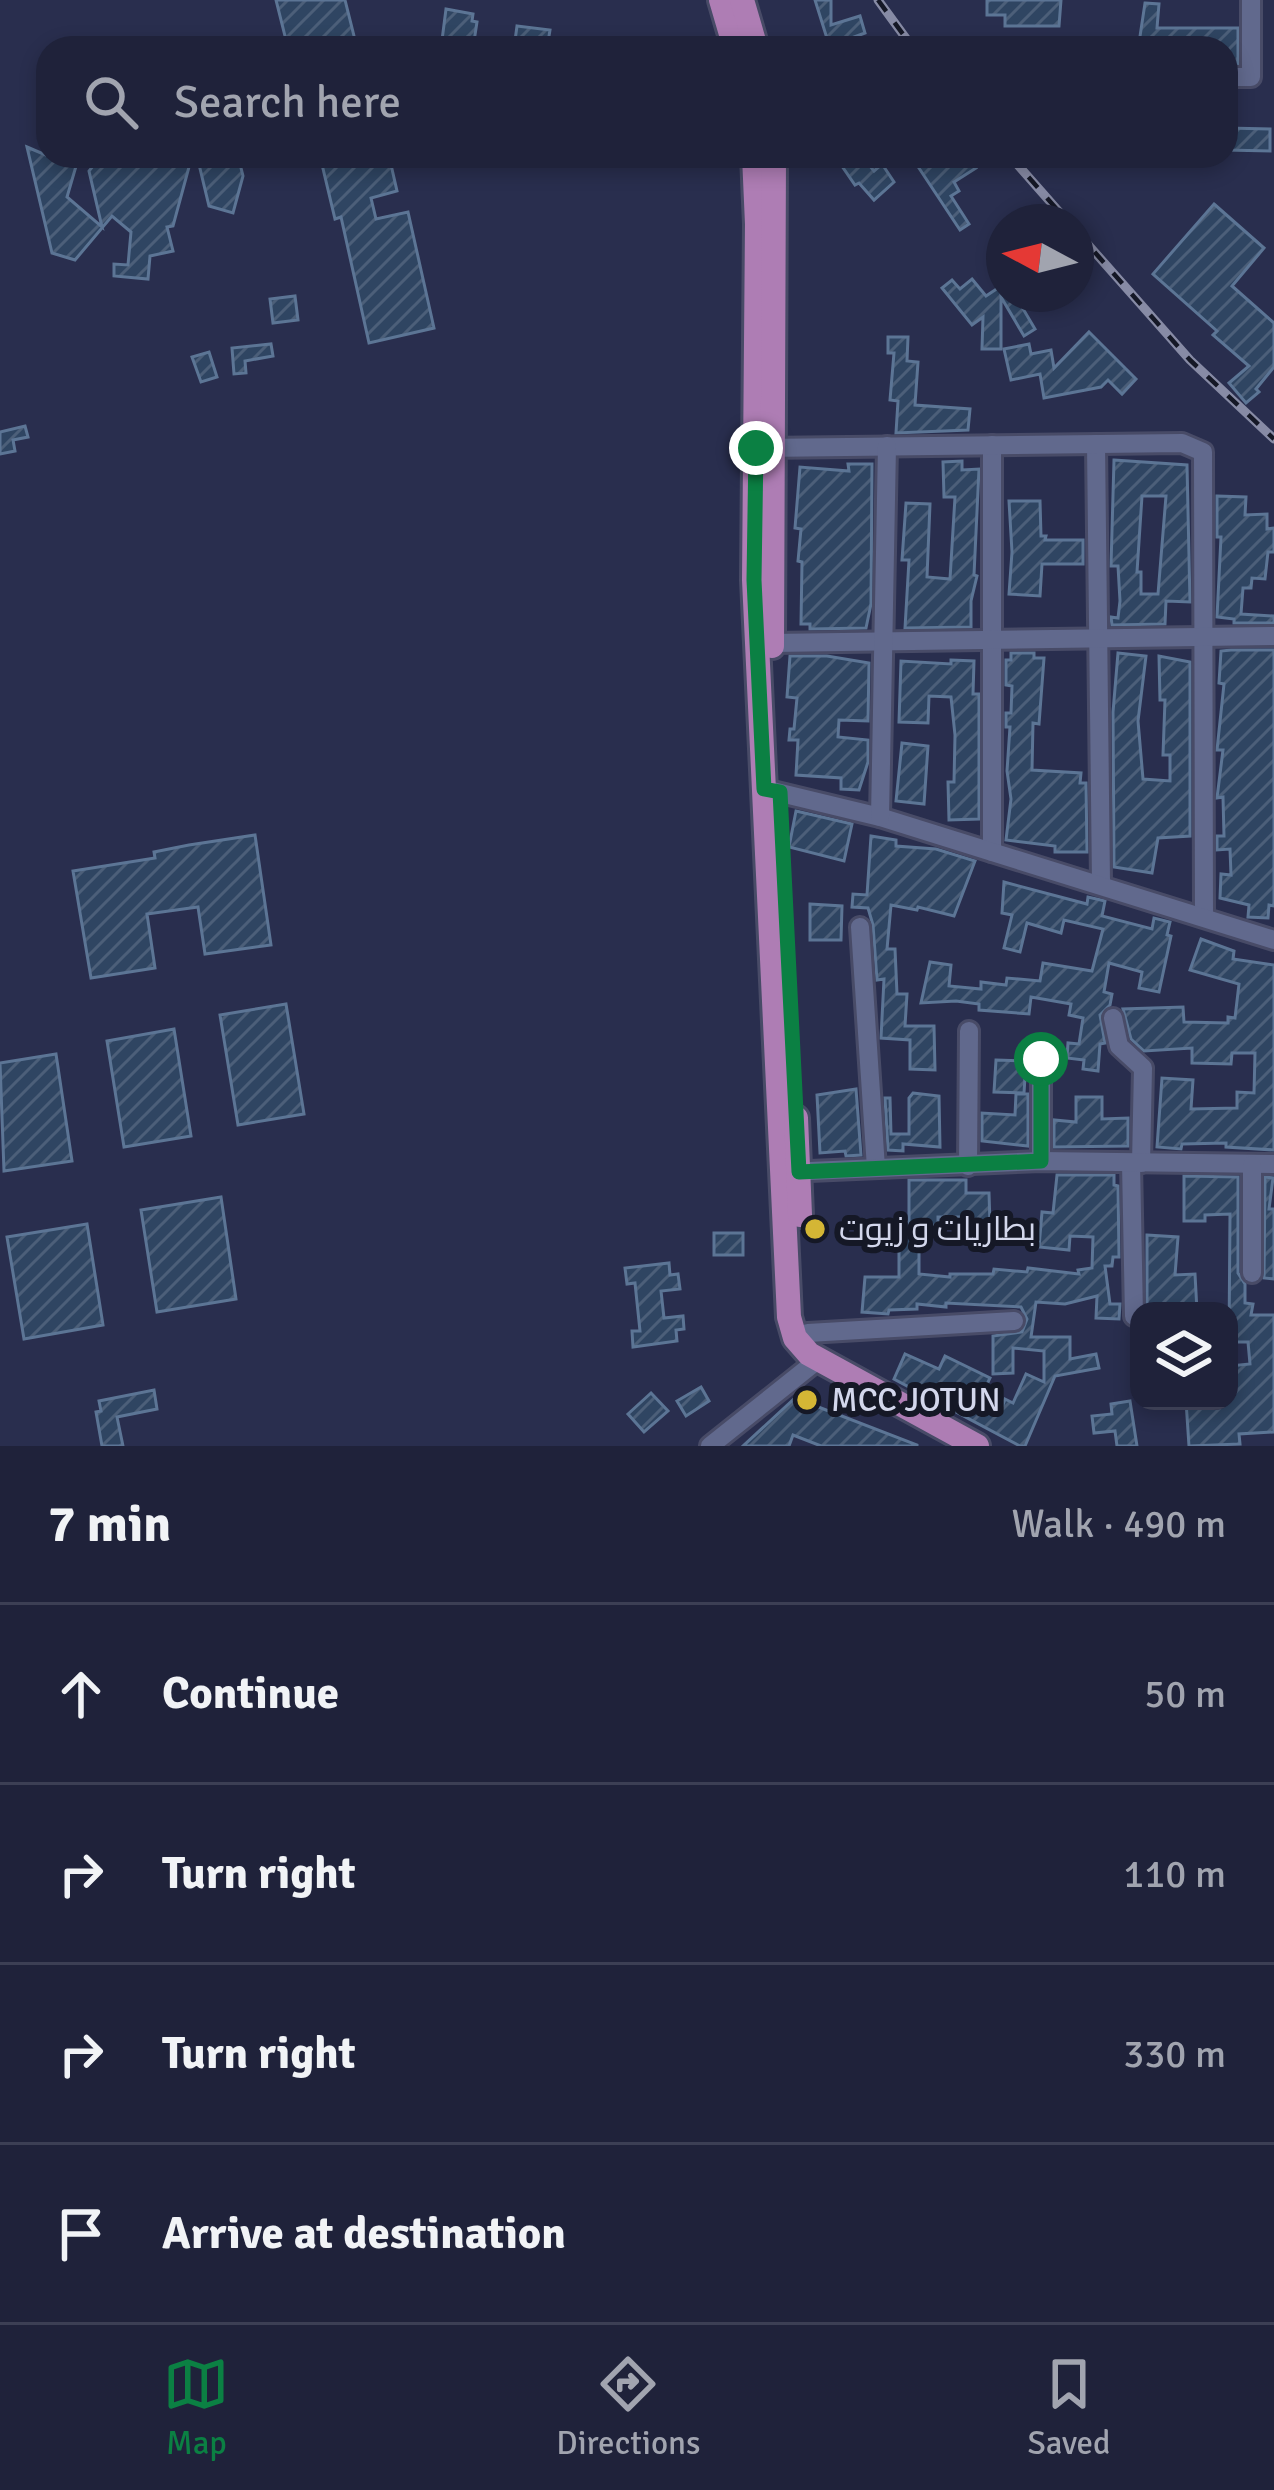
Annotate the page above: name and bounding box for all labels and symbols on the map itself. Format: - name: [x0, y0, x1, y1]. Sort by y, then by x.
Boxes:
- north arrow: [986, 204, 1094, 312]
- route end: [729, 421, 783, 475]
- route start: [1014, 1032, 1068, 1086]
- place label: بطاريات و زيوت: [839, 1209, 1036, 1250]
- marker: بطاريات و زيوت: [802, 1216, 828, 1242]
- place label: MCC JOTUN: [831, 1380, 1001, 1421]
- marker: MCC JOTUN: [794, 1387, 820, 1413]

